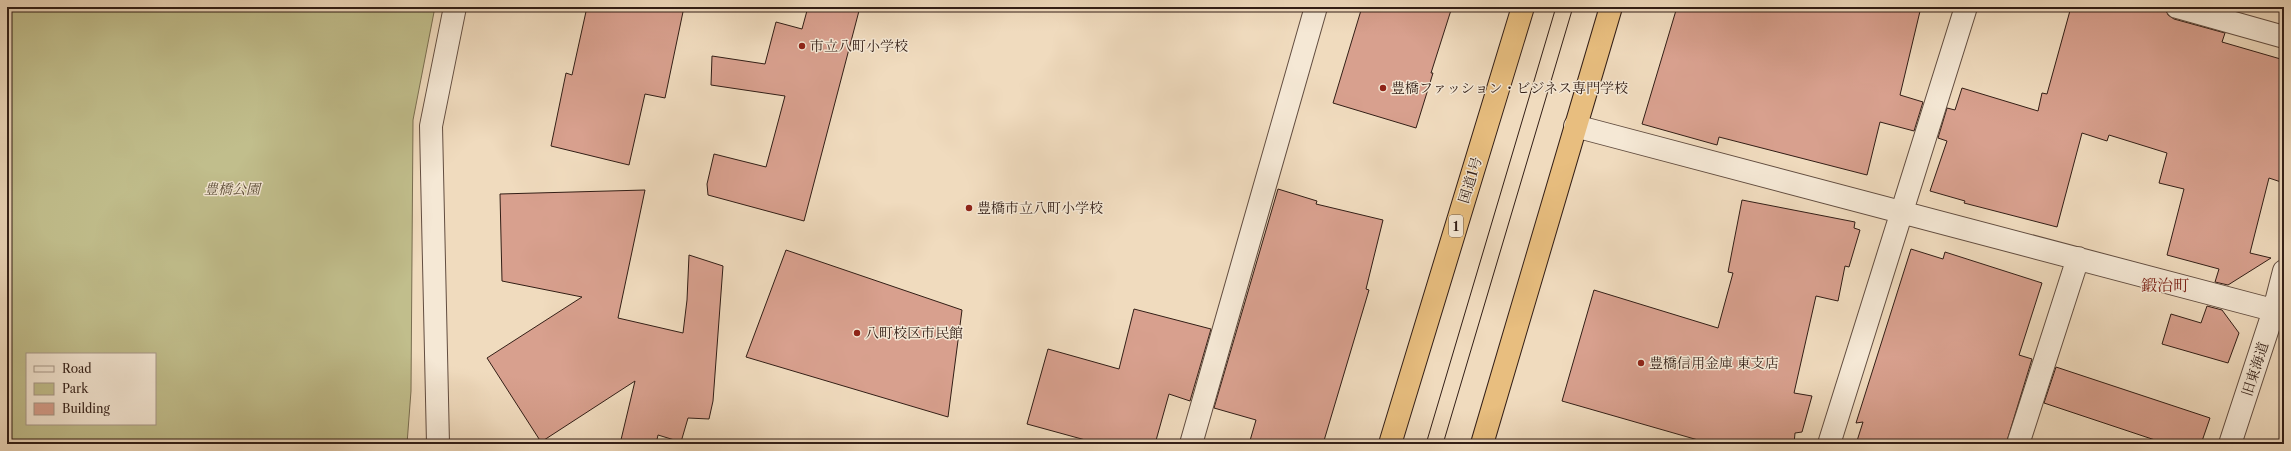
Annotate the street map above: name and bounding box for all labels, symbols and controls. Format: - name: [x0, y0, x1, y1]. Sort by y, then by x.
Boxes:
- place label: 市立八町小学校: [810, 37, 908, 55]
- marker: 市立八町小学校: [797, 41, 807, 51]
- place label: 豊橋ファッション・ビジネス専門学校: [1391, 79, 1628, 97]
- marker: 豊橋ファッション・ビジネス専門学校: [1378, 83, 1388, 93]
- street label: 国道1号: [1454, 154, 1486, 206]
- park label: 豊橋公園: [204, 180, 262, 198]
- place label: 豊橋市立八町小学校: [977, 199, 1103, 217]
- marker: 豊橋市立八町小学校: [964, 203, 974, 213]
- road number: 1: [1449, 215, 1463, 237]
- district label: 鍛治町: [2141, 275, 2189, 295]
- place label: 八町校区市民館: [865, 324, 963, 342]
- marker: 八町校区市民館: [852, 328, 862, 338]
- street label: 旧東海道: [2238, 340, 2272, 398]
- legend: [26, 353, 156, 425]
- place label: 豊橋信用金庫 東支店: [1649, 354, 1779, 372]
- marker: 豊橋信用金庫 東支店: [1636, 358, 1646, 368]
- text: Road: [62, 361, 92, 376]
- text: Park: [62, 381, 89, 396]
- text: Building: [62, 401, 110, 416]

